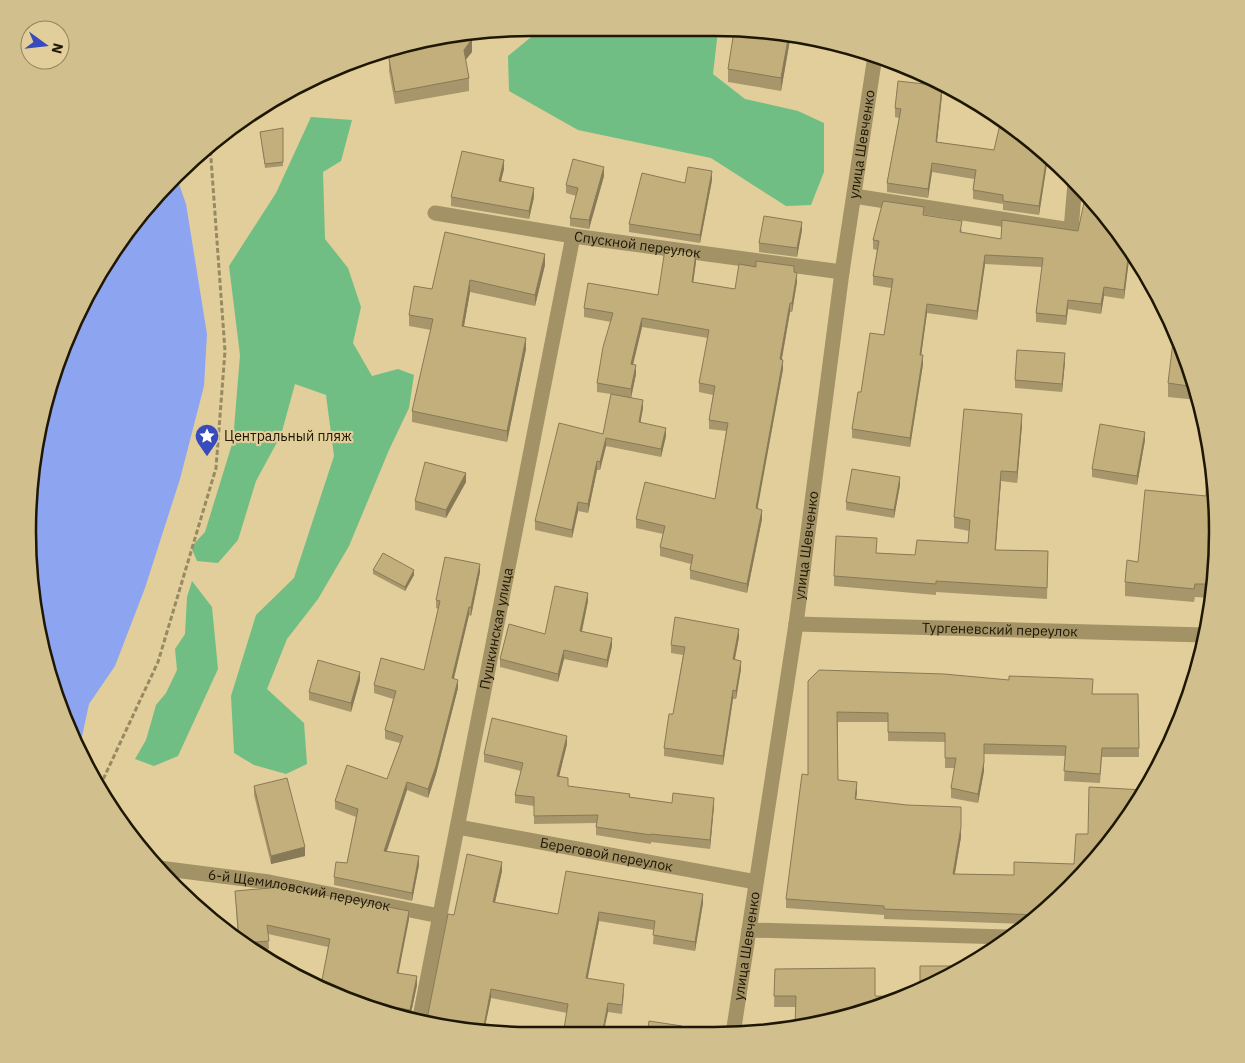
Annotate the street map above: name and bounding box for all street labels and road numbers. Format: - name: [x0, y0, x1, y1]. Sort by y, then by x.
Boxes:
- street label: улица Шевченко: [844, 89, 879, 200]
- street label: Спускной переулок: [573, 227, 702, 262]
- street label: улица Шевченко: [790, 490, 822, 601]
- street label: Пушкинская улица: [475, 566, 517, 691]
- street label: Тургеневский переулок: [922, 618, 1078, 641]
- street label: Береговой переулок: [538, 833, 675, 876]
- street label: 6-й Щемиловский переулок: [207, 865, 392, 915]
- street label: улица Шевченко: [729, 890, 764, 1002]

